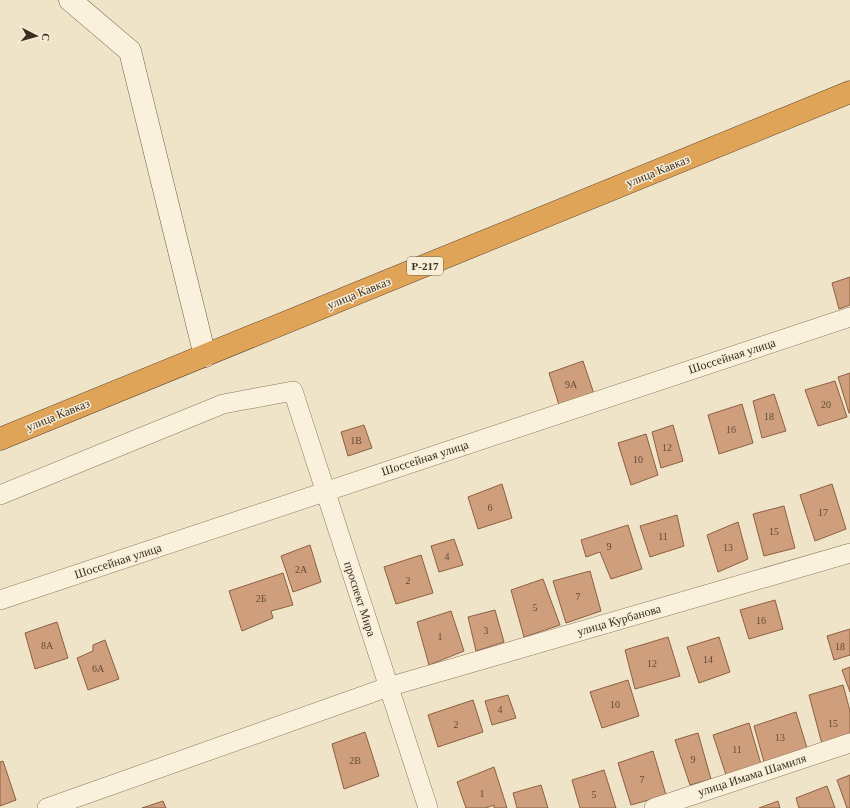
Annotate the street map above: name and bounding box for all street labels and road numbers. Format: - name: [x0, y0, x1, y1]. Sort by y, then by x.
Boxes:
- street label: улица Кавказ: [624, 152, 692, 190]
- road number: Р-217: [407, 257, 443, 275]
- street label: улица Кавказ: [325, 274, 393, 312]
- street label: Шоссейная улица: [687, 335, 778, 377]
- street label: улица Кавказ: [24, 396, 92, 434]
- street label: Шоссейная улица: [380, 437, 471, 479]
- street label: Шоссейная улица: [73, 540, 164, 582]
- street label: проспект Мира: [341, 560, 379, 639]
- street label: улица Курбанова: [576, 601, 663, 639]
- street label: улица Имама Шамиля: [696, 751, 808, 799]

